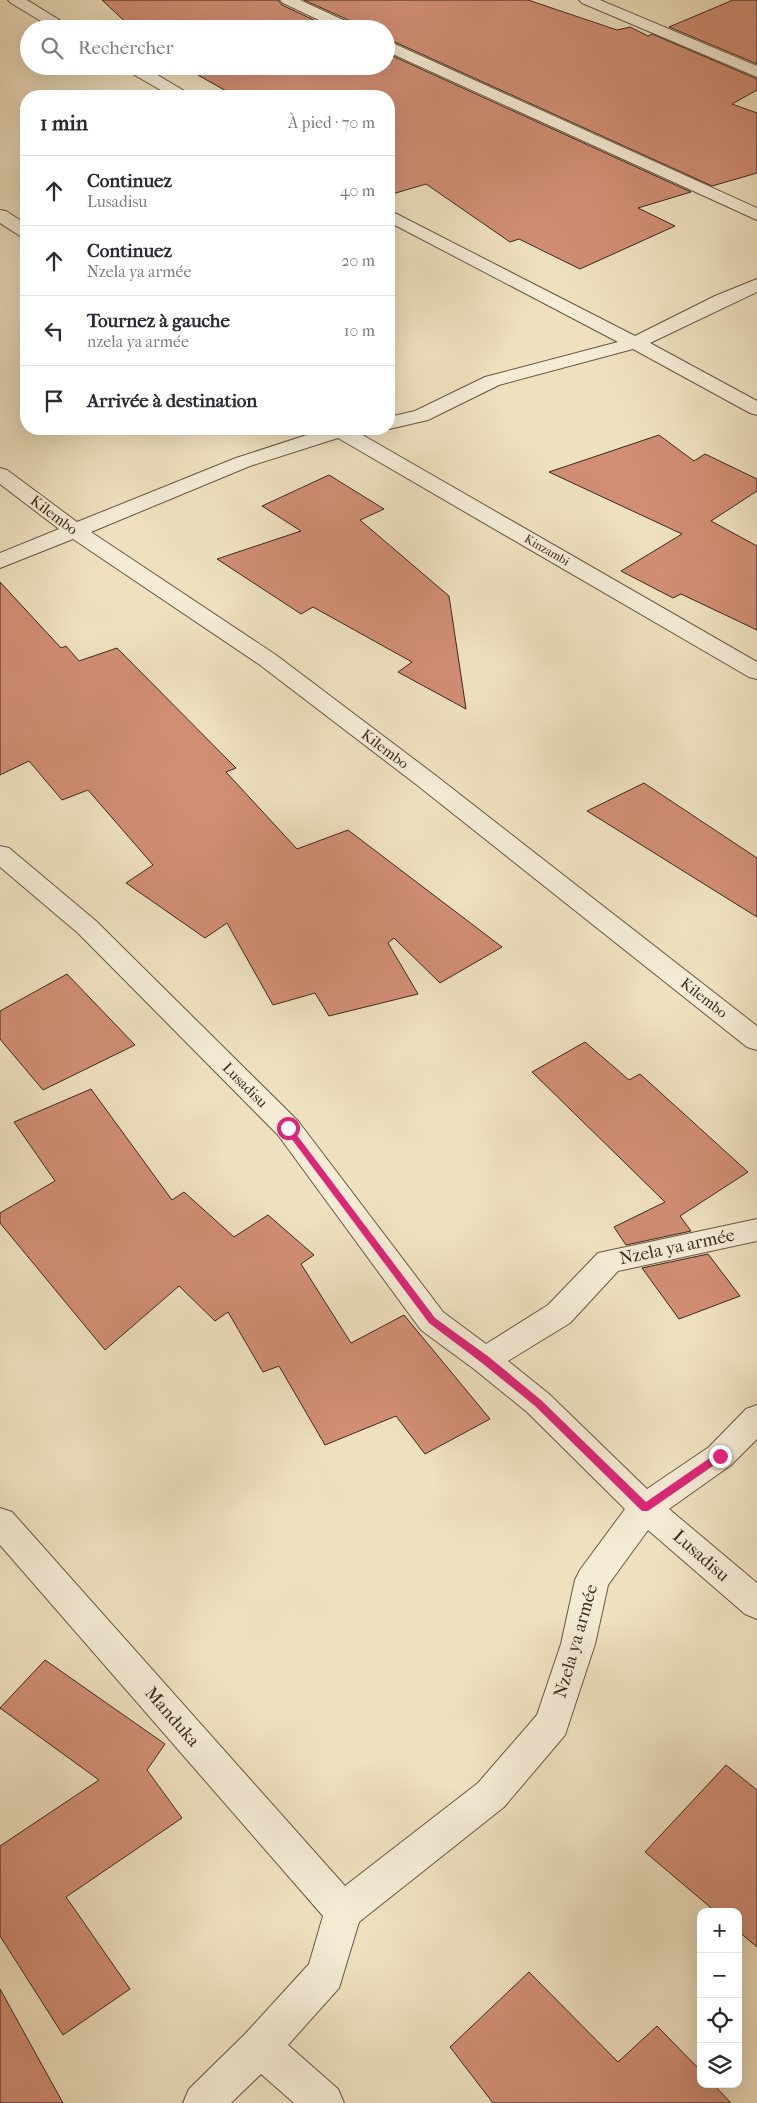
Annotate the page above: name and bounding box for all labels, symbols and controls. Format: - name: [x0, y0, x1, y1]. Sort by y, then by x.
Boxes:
- search box: [20, 20, 395, 75]
- icon: search: [38, 34, 66, 62]
- text: Rechercher: [78, 37, 174, 59]
- text: 1 min: [40, 111, 88, 135]
- text: À pied · 70 m: [288, 113, 375, 132]
- text: Continuez: [87, 170, 172, 192]
- icon: ahead: [40, 177, 68, 205]
- text: 40 m: [340, 181, 375, 200]
- text: Lusadisu: [87, 192, 147, 211]
- text: Continuez: [87, 240, 172, 262]
- icon: ahead: [40, 247, 68, 275]
- text: 20 m: [341, 251, 375, 270]
- text: Nzela ya armée: [87, 262, 191, 281]
- text: Tournez à gauche: [87, 310, 230, 332]
- icon: left: [40, 317, 68, 345]
- text: 10 m: [344, 321, 375, 340]
- text: nzela ya armée: [87, 332, 189, 351]
- icon: arrive: [40, 387, 68, 415]
- text: Arrivée à destination: [87, 390, 257, 412]
- street label: Kilembo: [27, 491, 82, 539]
- street label: Kinzambi: [522, 531, 572, 569]
- street label: Kilembo: [358, 725, 413, 773]
- street label: Kilembo: [677, 974, 731, 1022]
- street label: Lusadisu: [219, 1059, 272, 1112]
- route start: [277, 1117, 300, 1140]
- street label: Nzela ya armée: [617, 1225, 737, 1269]
- route end: [709, 1445, 732, 1468]
- street label: Lusadisu: [668, 1526, 734, 1586]
- street label: Nzela ya armée: [550, 1582, 602, 1700]
- street label: Manduka: [140, 1683, 204, 1752]
- map controls: [697, 1908, 742, 2088]
- button: +: [697, 1908, 742, 1953]
- button: −: [697, 1953, 742, 1998]
- button: locate: [697, 1998, 742, 2043]
- button: layers: [697, 2043, 742, 2088]

